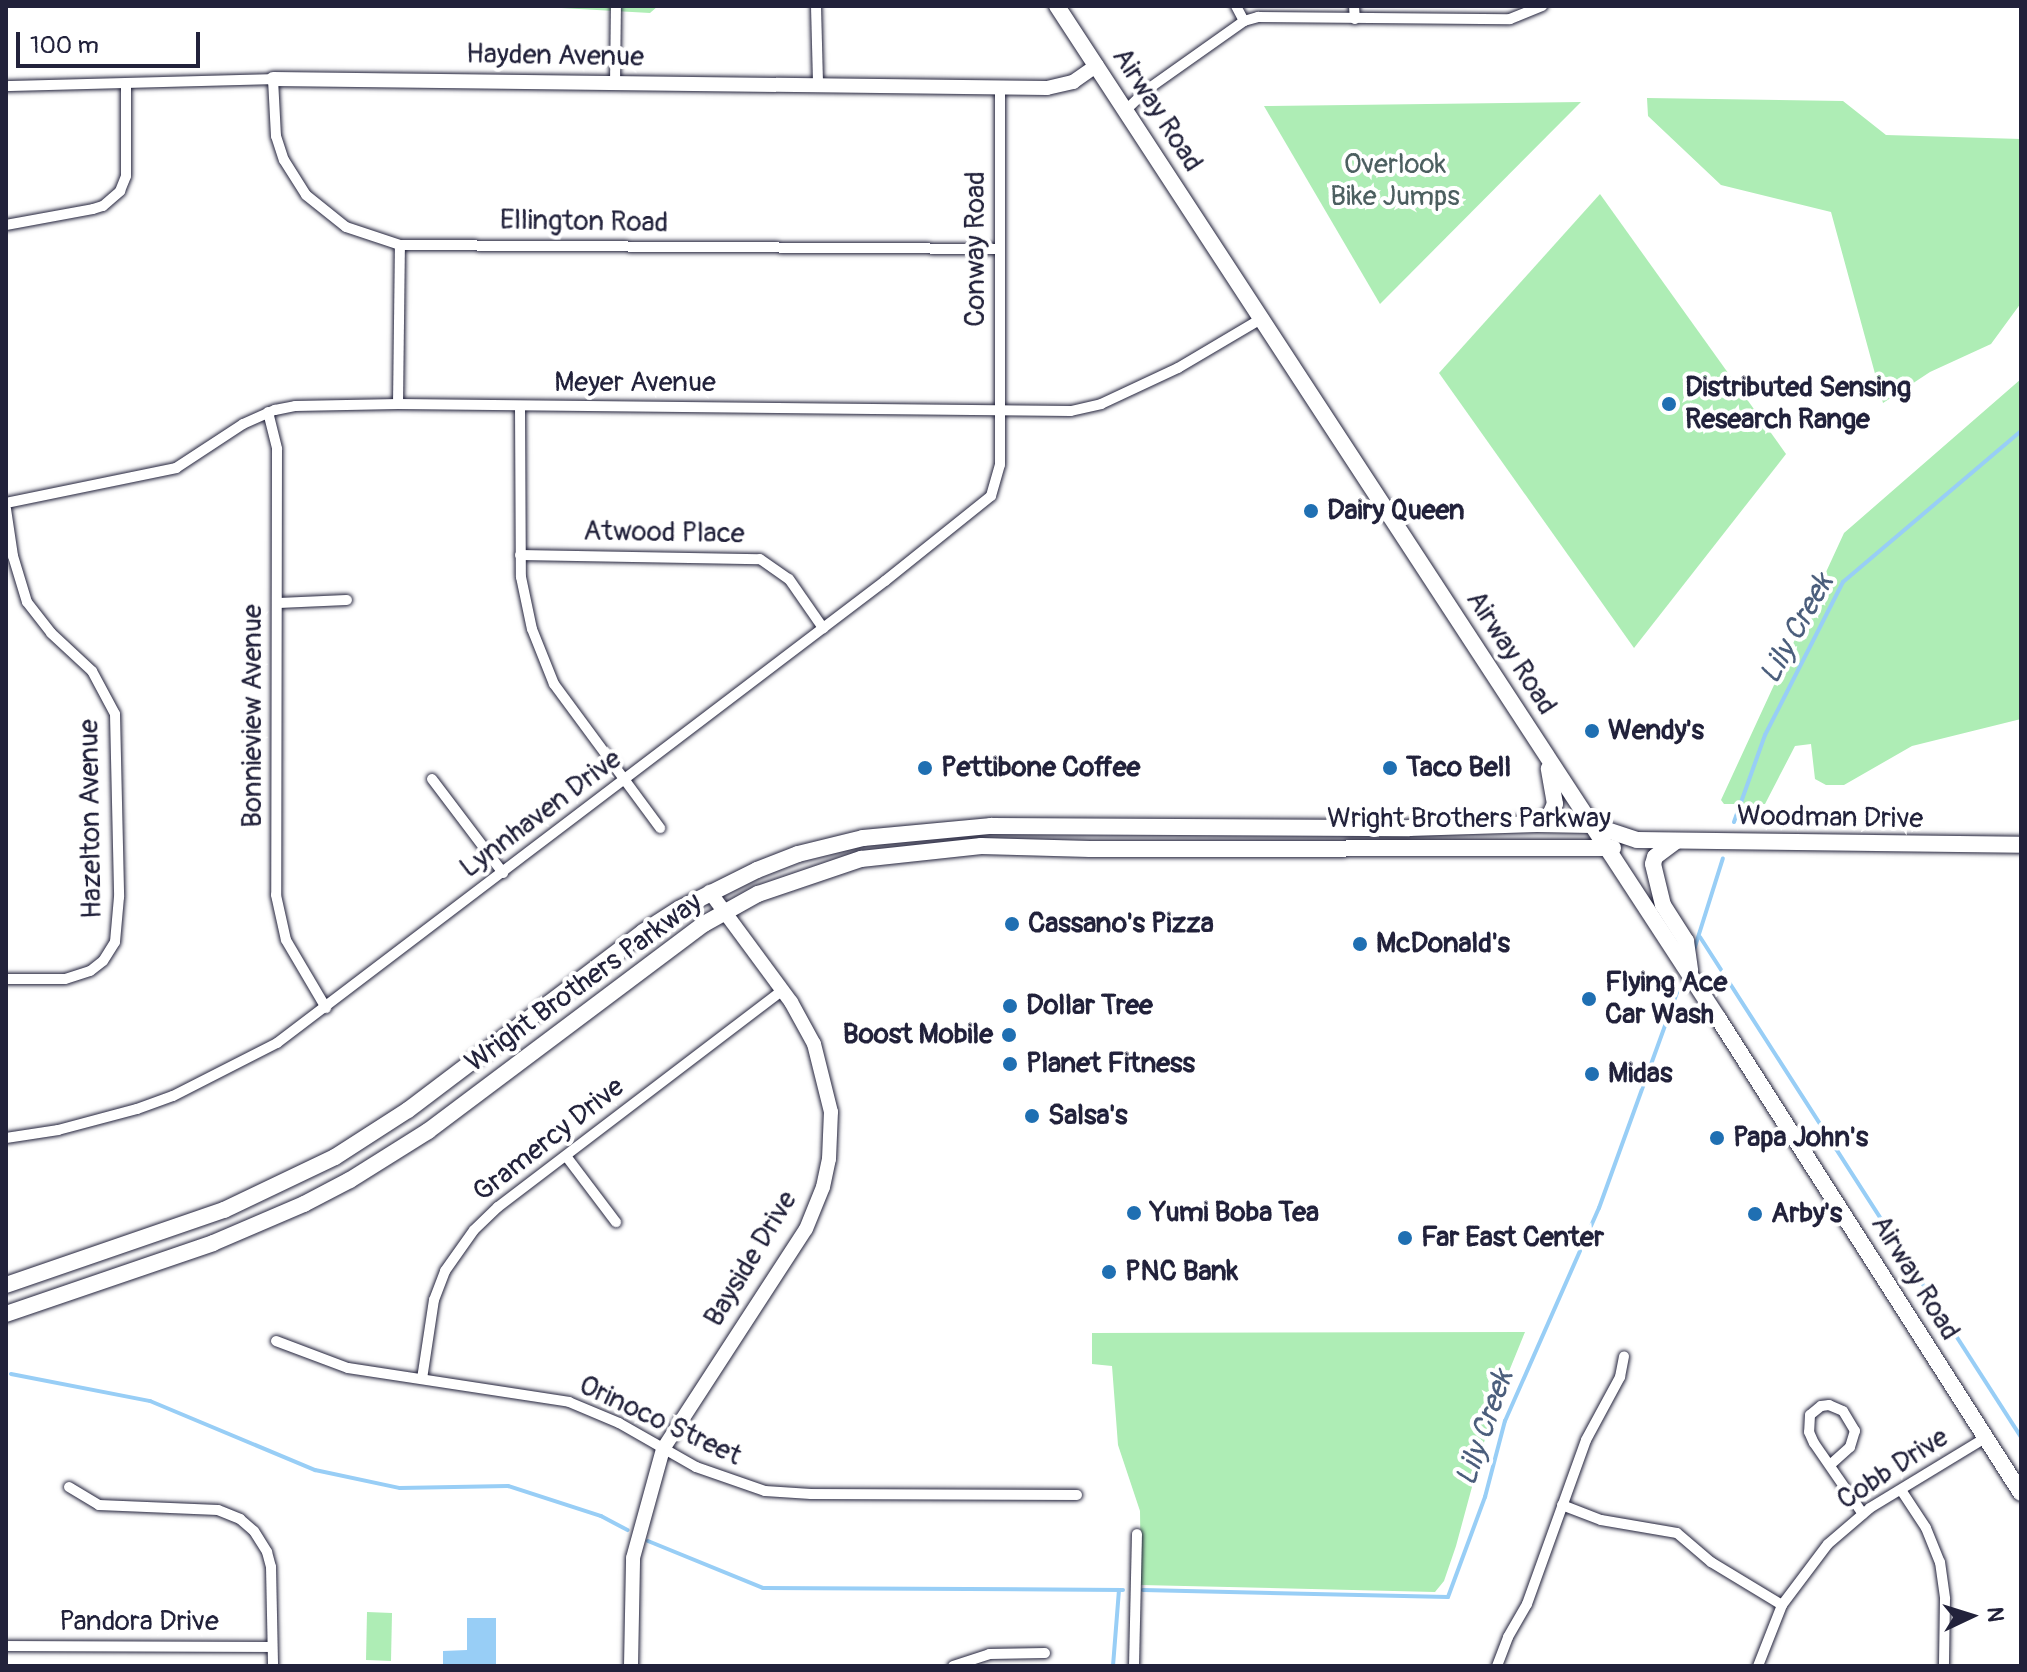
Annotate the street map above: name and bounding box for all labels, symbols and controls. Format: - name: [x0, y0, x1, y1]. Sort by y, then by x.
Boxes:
- scale bar: [20, 16, 204, 66]
- text: 100 m: [30, 31, 99, 60]
- street label: Hayden Avenue: [466, 38, 644, 74]
- street label: Airway Road: [1104, 42, 1210, 178]
- park label: Overlook Bike Jumps: [1330, 148, 1460, 214]
- street label: Conway Road: [959, 171, 993, 327]
- street label: Ellington Road: [499, 204, 669, 240]
- street label: Meyer Avenue: [554, 366, 716, 400]
- place label: Distributed Sensing Research Range: [1685, 371, 1911, 437]
- marker: Distributed Sensing Research Range: [1660, 395, 1678, 413]
- place label: Dairy Queen: [1327, 494, 1465, 528]
- marker: Dairy Queen: [1302, 502, 1320, 520]
- street label: Atwood Place: [583, 515, 745, 551]
- water label: Lily Creek: [1752, 568, 1842, 690]
- street label: Airway Road: [1458, 585, 1564, 721]
- street label: Bonnieview Avenue: [236, 604, 270, 828]
- place label: Wendy's: [1608, 714, 1704, 748]
- street label: Hazelton Avenue: [72, 719, 110, 919]
- marker: Wendy's: [1583, 722, 1601, 740]
- street label: Lynnhaven Drive: [454, 742, 628, 886]
- place label: Pettibone Coffee: [941, 751, 1140, 785]
- place label: Taco Bell: [1406, 751, 1511, 785]
- marker: Pettibone Coffee: [916, 759, 934, 777]
- marker: Taco Bell: [1381, 759, 1399, 777]
- street label: Woodman Drive: [1736, 800, 1924, 836]
- street label: Wright Brothers Parkway: [1327, 802, 1611, 836]
- street label: Wright Brothers Parkway: [459, 886, 709, 1080]
- place label: Cassano's Pizza: [1028, 907, 1214, 941]
- marker: Cassano's Pizza: [1003, 915, 1021, 933]
- place label: McDonald's: [1376, 927, 1510, 961]
- marker: McDonald's: [1351, 935, 1369, 953]
- place label: Flying Ace Car Wash: [1605, 966, 1727, 1032]
- place label: Dollar Tree: [1026, 989, 1153, 1023]
- marker: Flying Ace Car Wash: [1580, 990, 1598, 1008]
- marker: Dollar Tree: [1001, 997, 1019, 1015]
- place label: Boost Mobile: [843, 1018, 993, 1052]
- marker: Boost Mobile: [1000, 1026, 1018, 1044]
- place label: Planet Fitness: [1026, 1047, 1195, 1081]
- marker: Planet Fitness: [1001, 1055, 1019, 1073]
- place label: Midas: [1608, 1057, 1672, 1091]
- marker: Midas: [1583, 1065, 1601, 1083]
- street label: Gramercy Drive: [467, 1071, 631, 1209]
- place label: Salsa's: [1048, 1099, 1128, 1133]
- marker: Salsa's: [1023, 1107, 1041, 1125]
- place label: Papa John's: [1733, 1121, 1868, 1155]
- marker: Papa John's: [1708, 1129, 1726, 1147]
- street label: Bayside Drive: [697, 1185, 805, 1333]
- place label: Yumi Boba Tea: [1150, 1196, 1319, 1230]
- place label: Arby's: [1771, 1197, 1842, 1231]
- marker: Yumi Boba Tea: [1125, 1204, 1143, 1222]
- marker: Arby's: [1746, 1205, 1764, 1223]
- street label: Airway Road: [1863, 1209, 1967, 1347]
- place label: Far East Center: [1421, 1221, 1604, 1255]
- marker: Far East Center: [1396, 1229, 1414, 1247]
- place label: PNC Bank: [1125, 1255, 1238, 1289]
- marker: PNC Bank: [1100, 1263, 1118, 1281]
- water label: Lily Creek: [1449, 1366, 1521, 1490]
- street label: Orinoco Street: [574, 1369, 746, 1473]
- street label: Cobb Drive: [1831, 1421, 1955, 1517]
- north arrow: [1931, 1576, 2011, 1656]
- street label: Pandora Drive: [59, 1605, 219, 1639]
- text: N: [1980, 1606, 2009, 1623]

